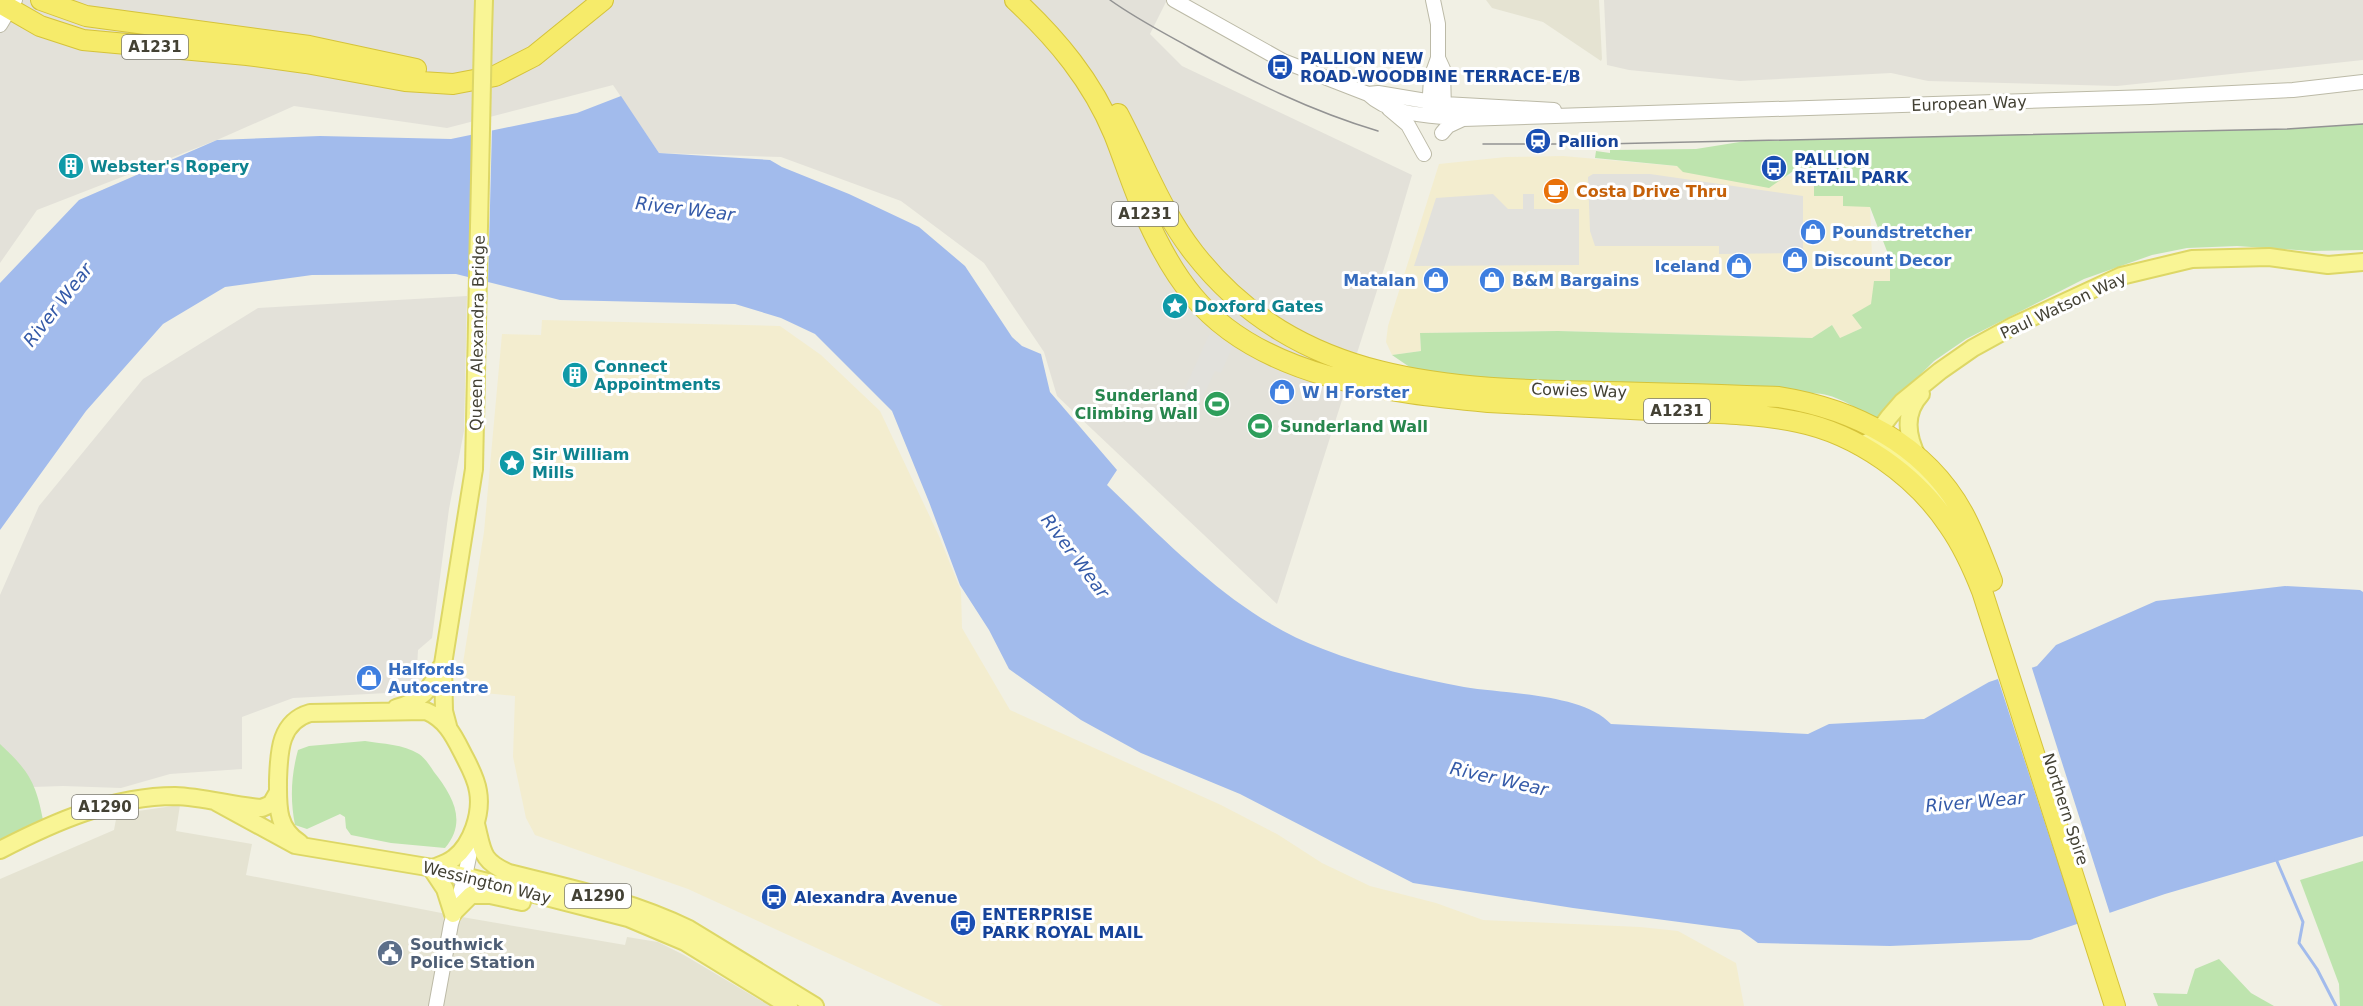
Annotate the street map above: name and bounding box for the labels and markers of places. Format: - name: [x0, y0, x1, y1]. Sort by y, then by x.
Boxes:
- place label: PALLION NEW ROAD-WOODBINE TERRACE-E/B: [1300, 49, 1581, 86]
- bus stop icon: PALLION NEW ROAD-WOODBINE TERRACE-E/B: [1265, 52, 1295, 82]
- station icon: Pallion: [1523, 126, 1553, 156]
- place label: Pallion: [1558, 132, 1619, 151]
- place label: PALLION RETAIL PARK: [1794, 150, 1909, 187]
- building icon: Webster's Ropery: [56, 151, 86, 181]
- bus stop icon: PALLION RETAIL PARK: [1759, 153, 1789, 183]
- place label: Webster's Ropery: [90, 157, 250, 176]
- cafe icon: Costa Drive Thru: [1541, 176, 1571, 206]
- place label: Costa Drive Thru: [1576, 182, 1727, 201]
- shop icon: Poundstretcher: [1798, 217, 1828, 247]
- place label: Poundstretcher: [1832, 223, 1972, 242]
- shop icon: Discount Decor: [1780, 245, 1810, 275]
- shop icon: Iceland: [1724, 251, 1754, 281]
- place label: Discount Decor: [1814, 251, 1951, 270]
- place label: Iceland: [1655, 257, 1720, 276]
- shop icon: Matalan: [1421, 265, 1451, 295]
- shop icon: B&M Bargains: [1477, 265, 1507, 295]
- place label: Matalan: [1343, 271, 1416, 290]
- place label: B&M Bargains: [1512, 271, 1639, 290]
- place icon: Doxford Gates: [1160, 291, 1190, 321]
- place label: Doxford Gates: [1194, 297, 1323, 316]
- place label: Connect Appointments: [594, 357, 721, 394]
- building icon: Connect Appointments: [560, 360, 590, 390]
- shop icon: W H Forster: [1267, 377, 1297, 407]
- place label: W H Forster: [1302, 383, 1409, 402]
- place label: Sunderland Climbing Wall: [1074, 386, 1198, 423]
- sports icon: Sunderland Climbing Wall: [1202, 389, 1232, 419]
- sports icon: Sunderland Wall: [1245, 411, 1275, 441]
- place label: Sunderland Wall: [1280, 417, 1428, 436]
- place label: Sir William Mills: [532, 445, 630, 482]
- place icon: Sir William Mills: [497, 448, 527, 478]
- place label: Halfords Autocentre: [388, 660, 489, 697]
- shop icon: Halfords Autocentre: [354, 663, 384, 693]
- bus stop icon: Alexandra Avenue: [759, 882, 789, 912]
- place label: Alexandra Avenue: [794, 888, 958, 907]
- place label: ENTERPRISE PARK ROYAL MAIL: [982, 905, 1143, 942]
- bus stop icon: ENTERPRISE PARK ROYAL MAIL: [948, 908, 978, 938]
- place label: Southwick Police Station: [410, 935, 535, 972]
- public building icon: Southwick Police Station: [375, 938, 405, 968]

